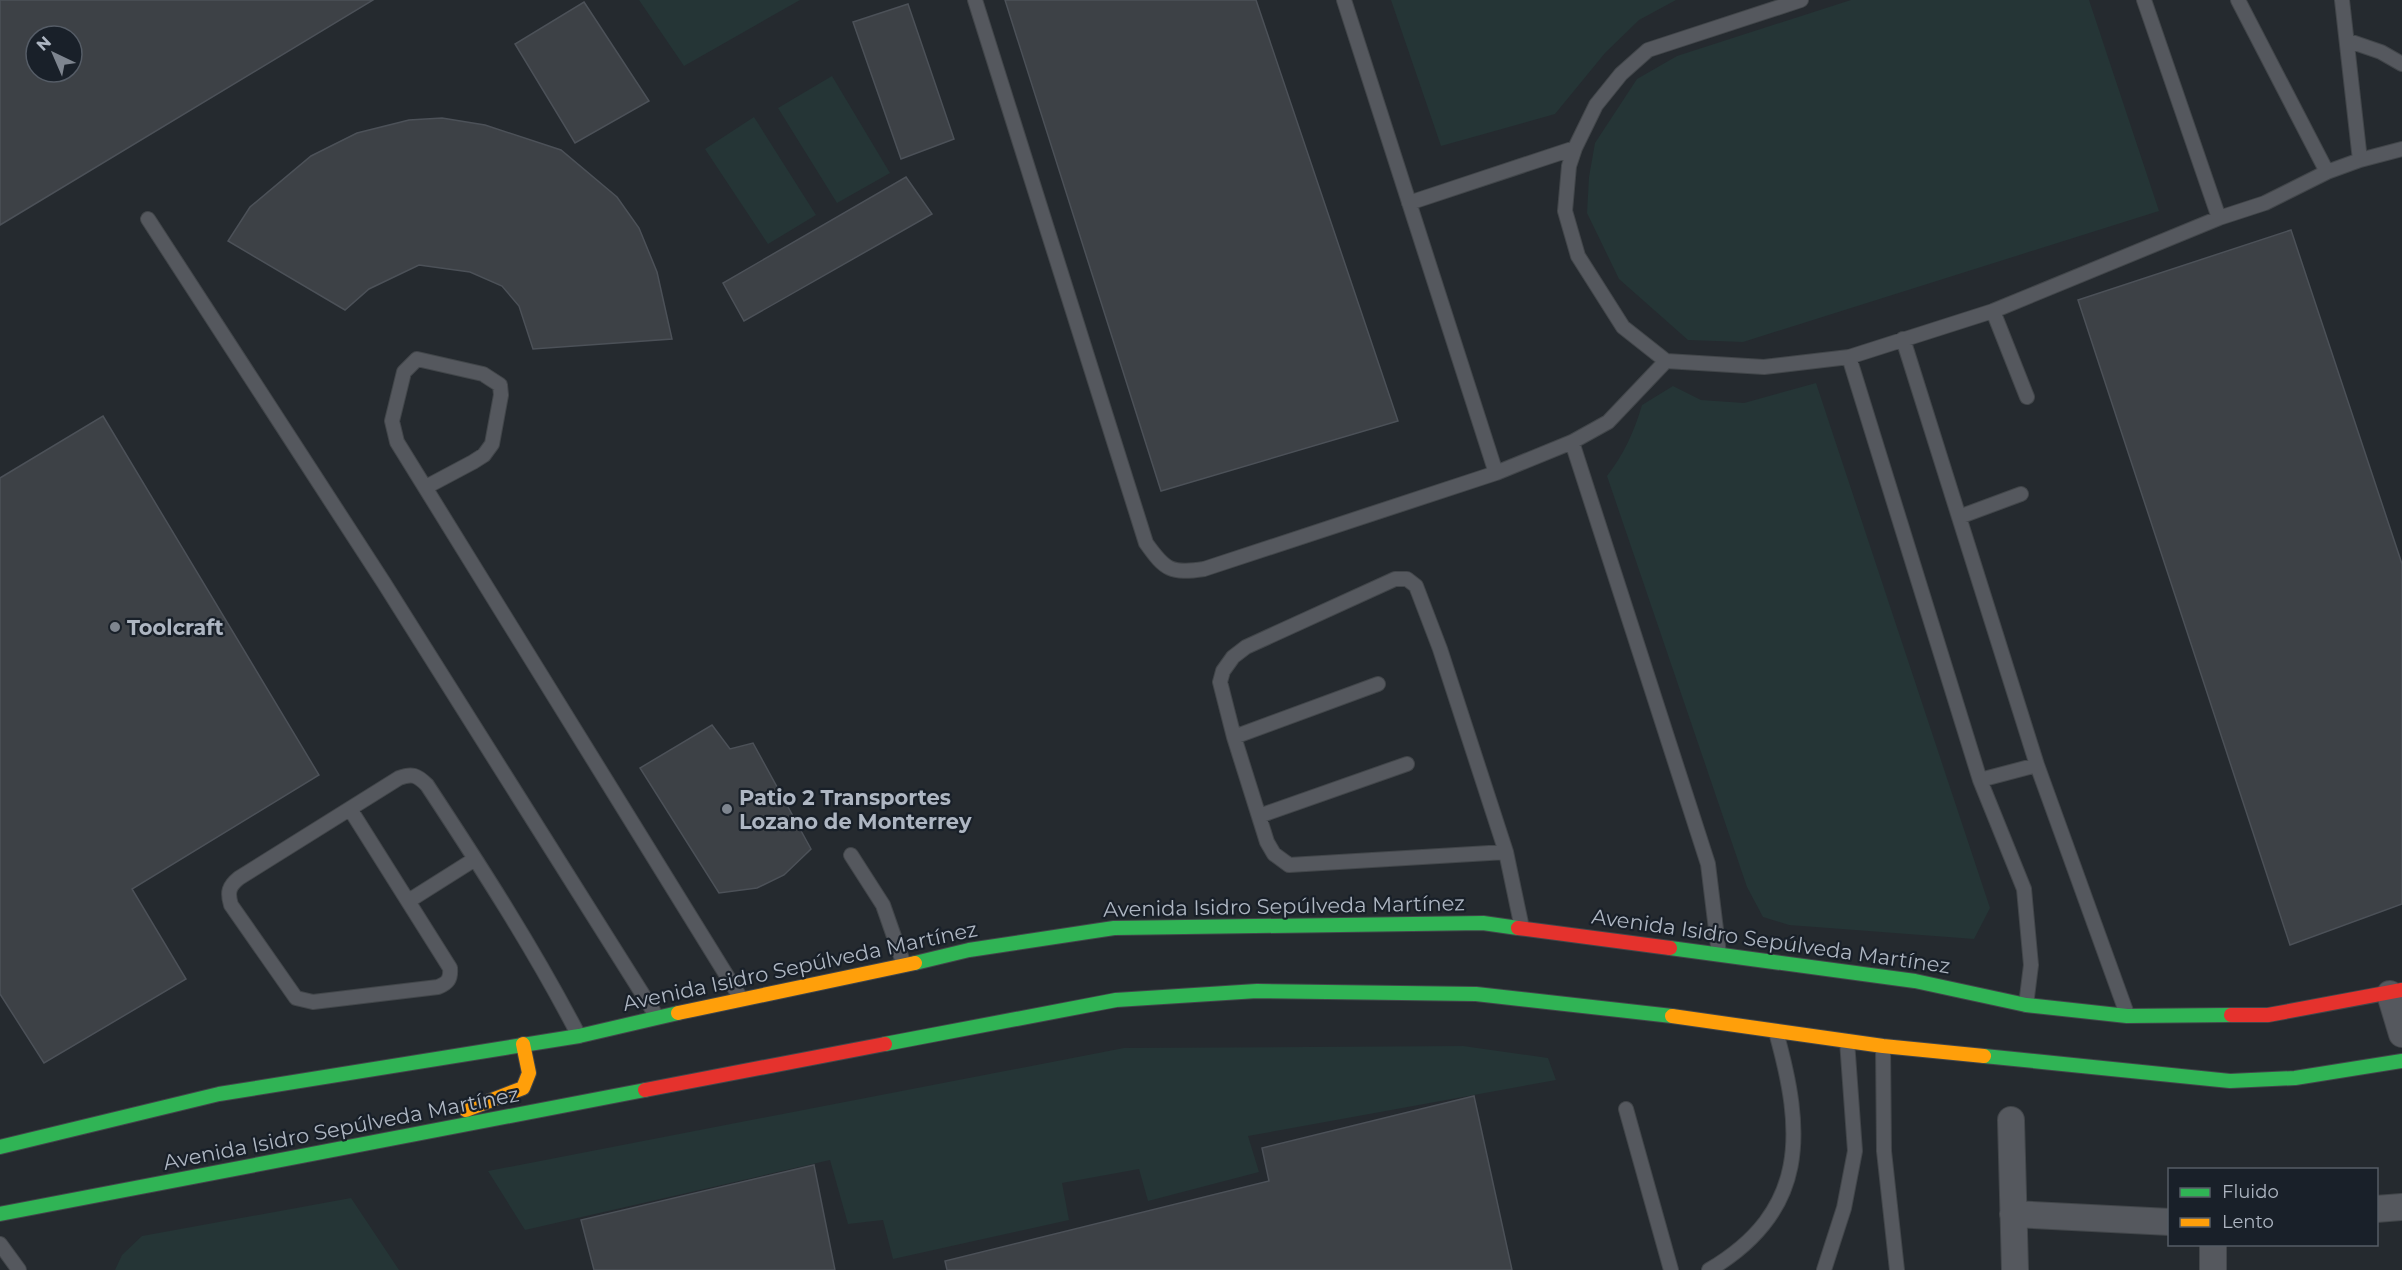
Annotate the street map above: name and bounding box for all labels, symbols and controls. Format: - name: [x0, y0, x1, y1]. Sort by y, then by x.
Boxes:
- north arrow: [24, 24, 84, 84]
- text: N: [33, 32, 55, 55]
- place label: Toolcraft: [127, 615, 224, 640]
- marker: Toolcraft: [108, 620, 122, 634]
- place label: Patio 2 Transportes Lozano de Monterrey: [739, 785, 972, 834]
- marker: Patio 2 Transportes Lozano de Monterrey: [720, 802, 734, 816]
- street label: Avenida Isidro Sepúlveda Martínez: [1103, 890, 1465, 922]
- street label: Avenida Isidro Sepúlveda Martínez: [1590, 903, 1952, 979]
- street label: Avenida Isidro Sepúlveda Martínez: [620, 916, 980, 1016]
- street label: Avenida Isidro Sepúlveda Martínez: [161, 1081, 521, 1175]
- legend: [2168, 1168, 2378, 1246]
- text: Fluido: [2222, 1181, 2279, 1203]
- text: Lento: [2222, 1211, 2274, 1233]

